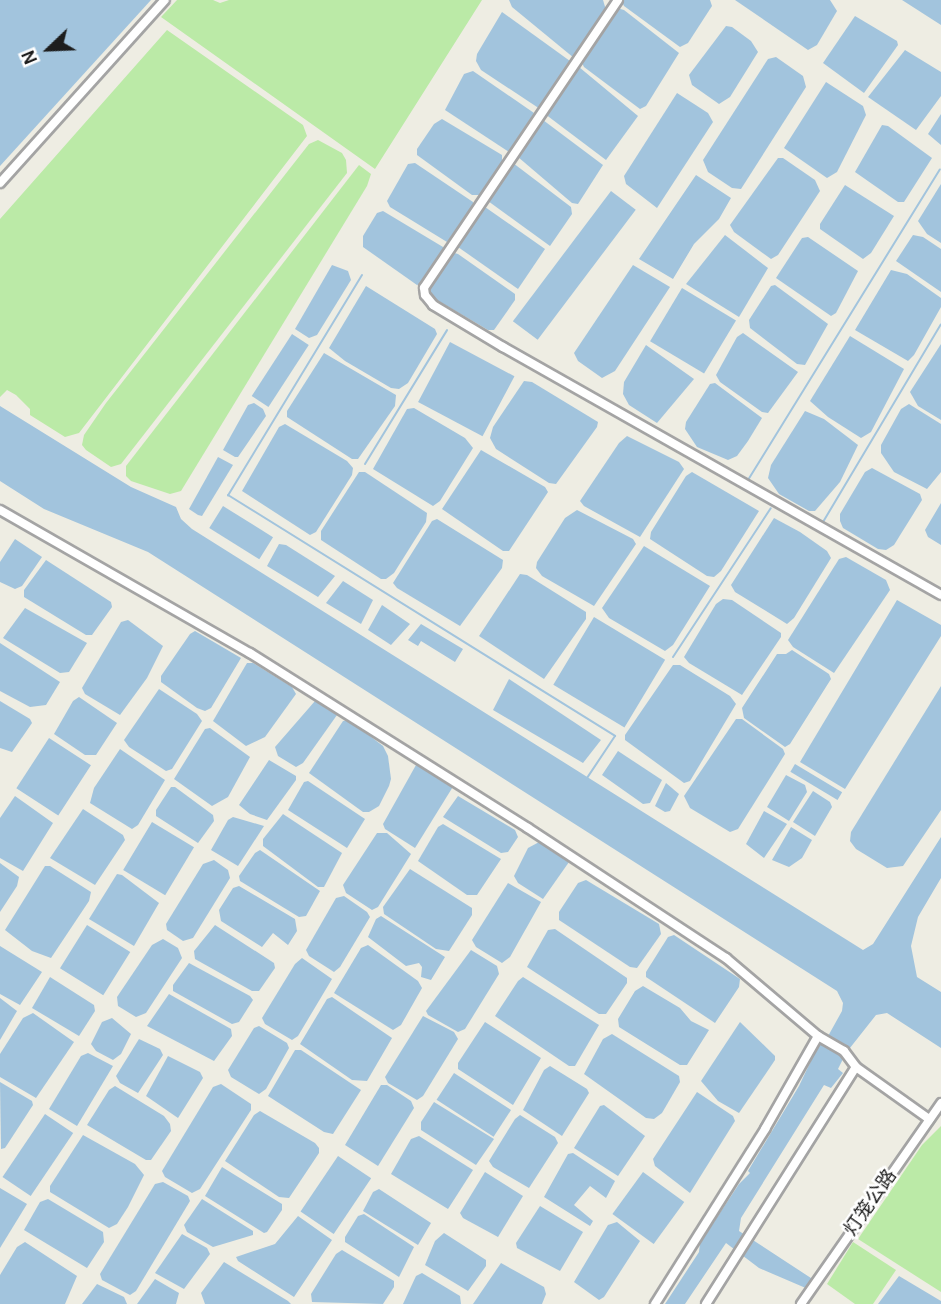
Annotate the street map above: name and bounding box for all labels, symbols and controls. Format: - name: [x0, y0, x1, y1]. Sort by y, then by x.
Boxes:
- north arrow: [14, 14, 84, 84]
- text: N: [17, 47, 42, 68]
- street label: 灯笼公路: [840, 1165, 902, 1241]

